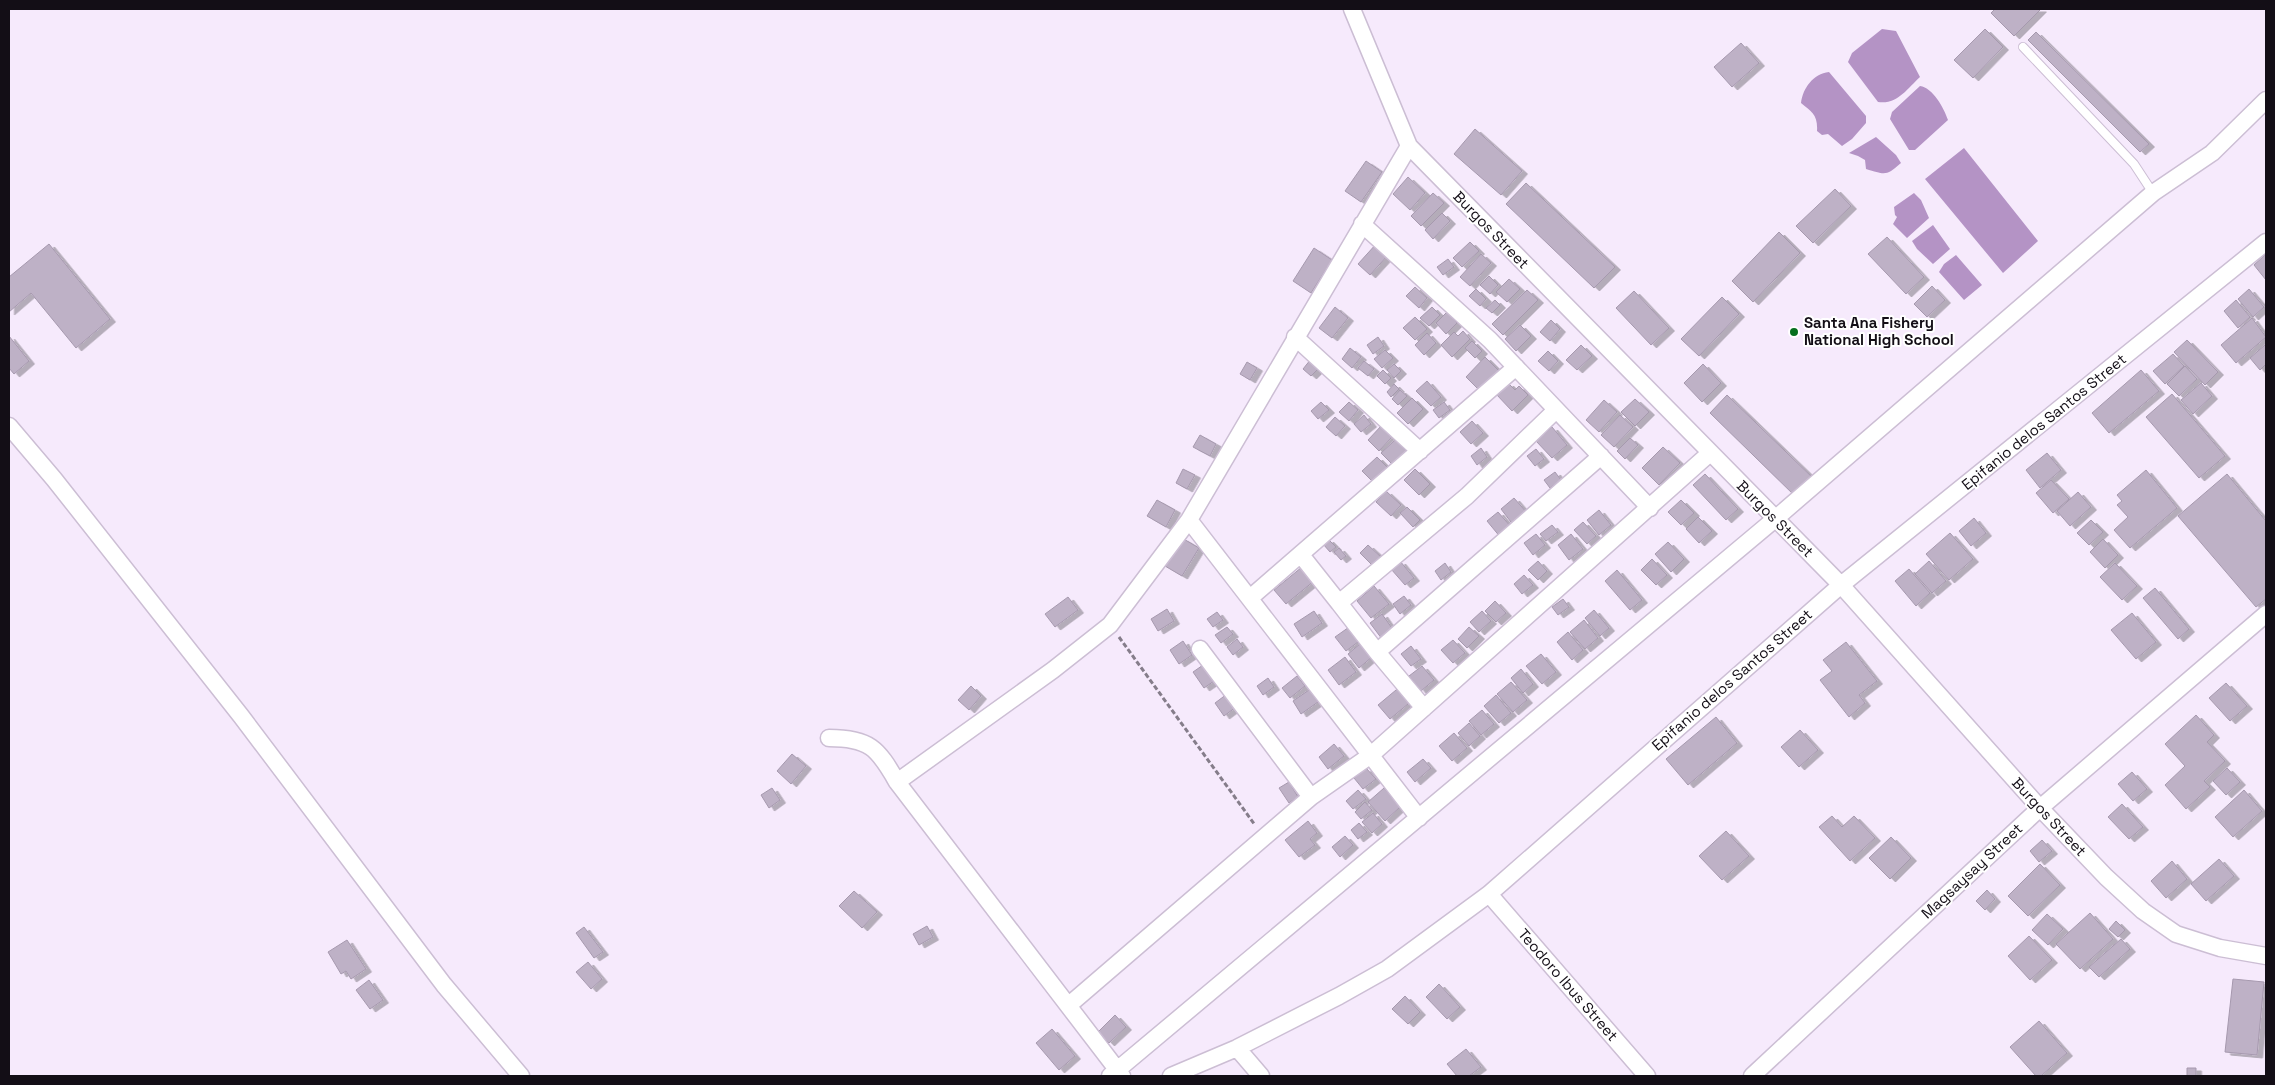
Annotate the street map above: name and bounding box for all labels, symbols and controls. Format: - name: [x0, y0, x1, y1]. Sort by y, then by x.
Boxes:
- street label: Burgos Street: [1449, 187, 1533, 273]
- place label: Santa Ana Fishery National High School: [1804, 313, 1954, 349]
- marker: Santa Ana Fishery National High School: [1788, 326, 1800, 338]
- street label: Epifanio delos Santos Street: [1957, 349, 2130, 494]
- street label: Burgos Street: [1733, 476, 1818, 561]
- street label: Epifanio delos Santos Street: [1648, 605, 1816, 755]
- street label: Burgos Street: [2008, 773, 2091, 860]
- street label: Magsaysay Street: [1917, 819, 2026, 922]
- street label: Teodoro Ibus Street: [1514, 924, 1623, 1045]

